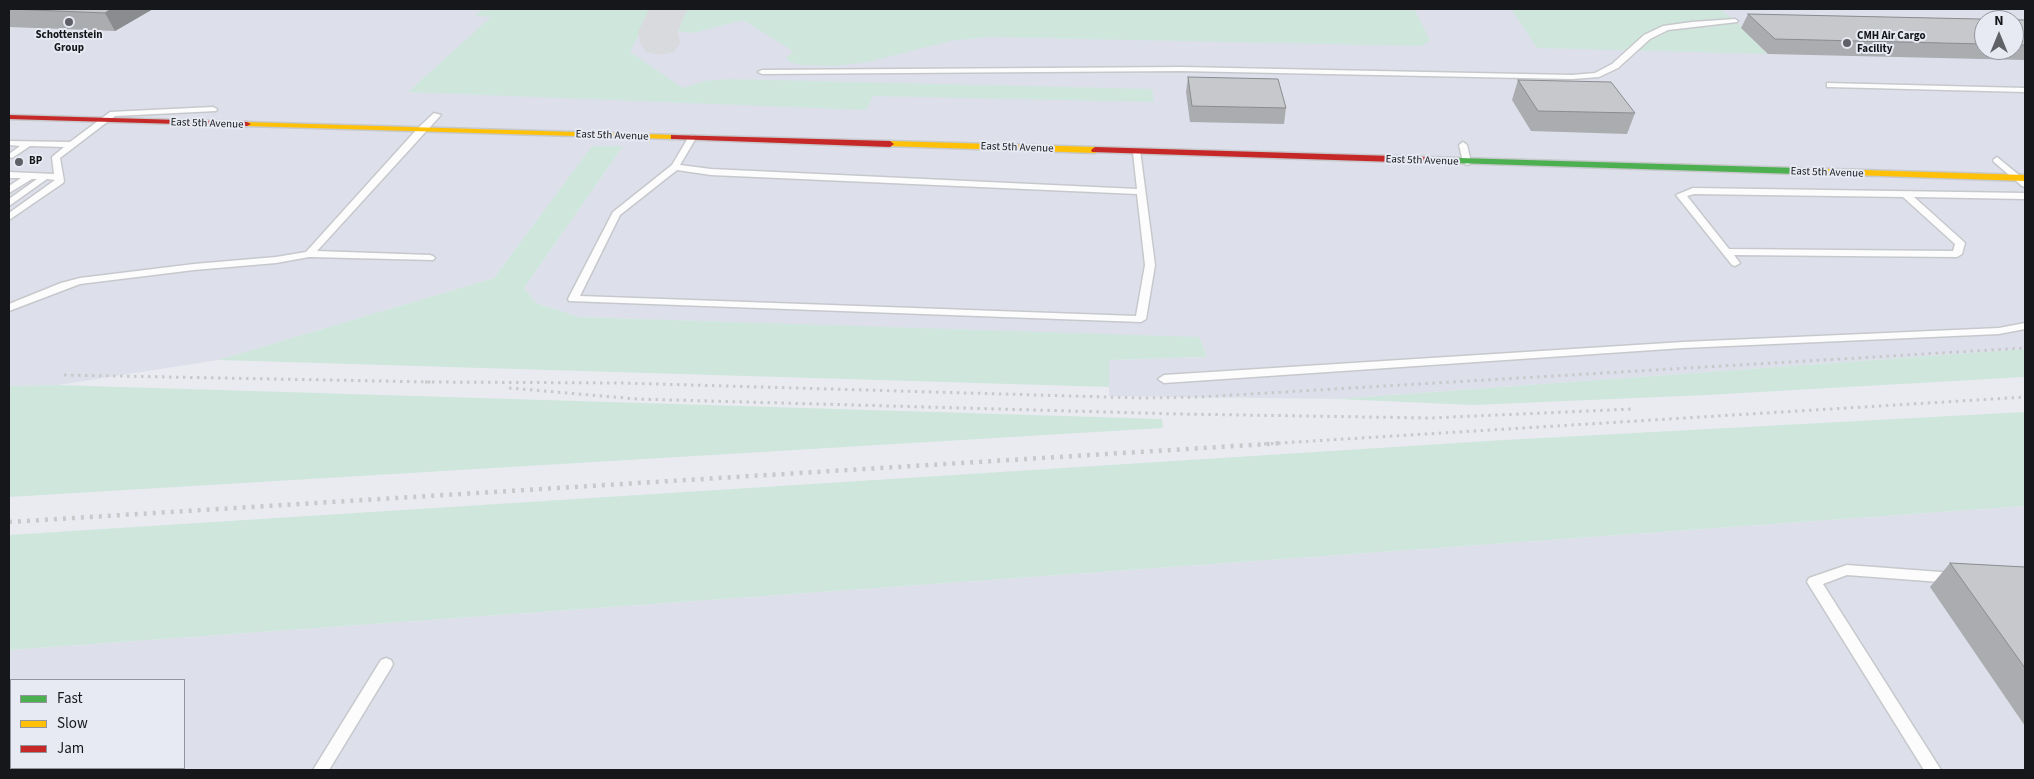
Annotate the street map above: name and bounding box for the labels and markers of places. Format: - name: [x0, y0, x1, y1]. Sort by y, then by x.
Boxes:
- marker: Schottenstein Group: [63, 16, 75, 28]
- place label: Schottenstein Group: [35, 29, 103, 55]
- place label: CMH Air Cargo Facility: [1857, 30, 1926, 56]
- marker: CMH Air Cargo Facility: [1841, 37, 1853, 49]
- place label: BP: [29, 155, 42, 169]
- marker: BP: [13, 156, 25, 168]

